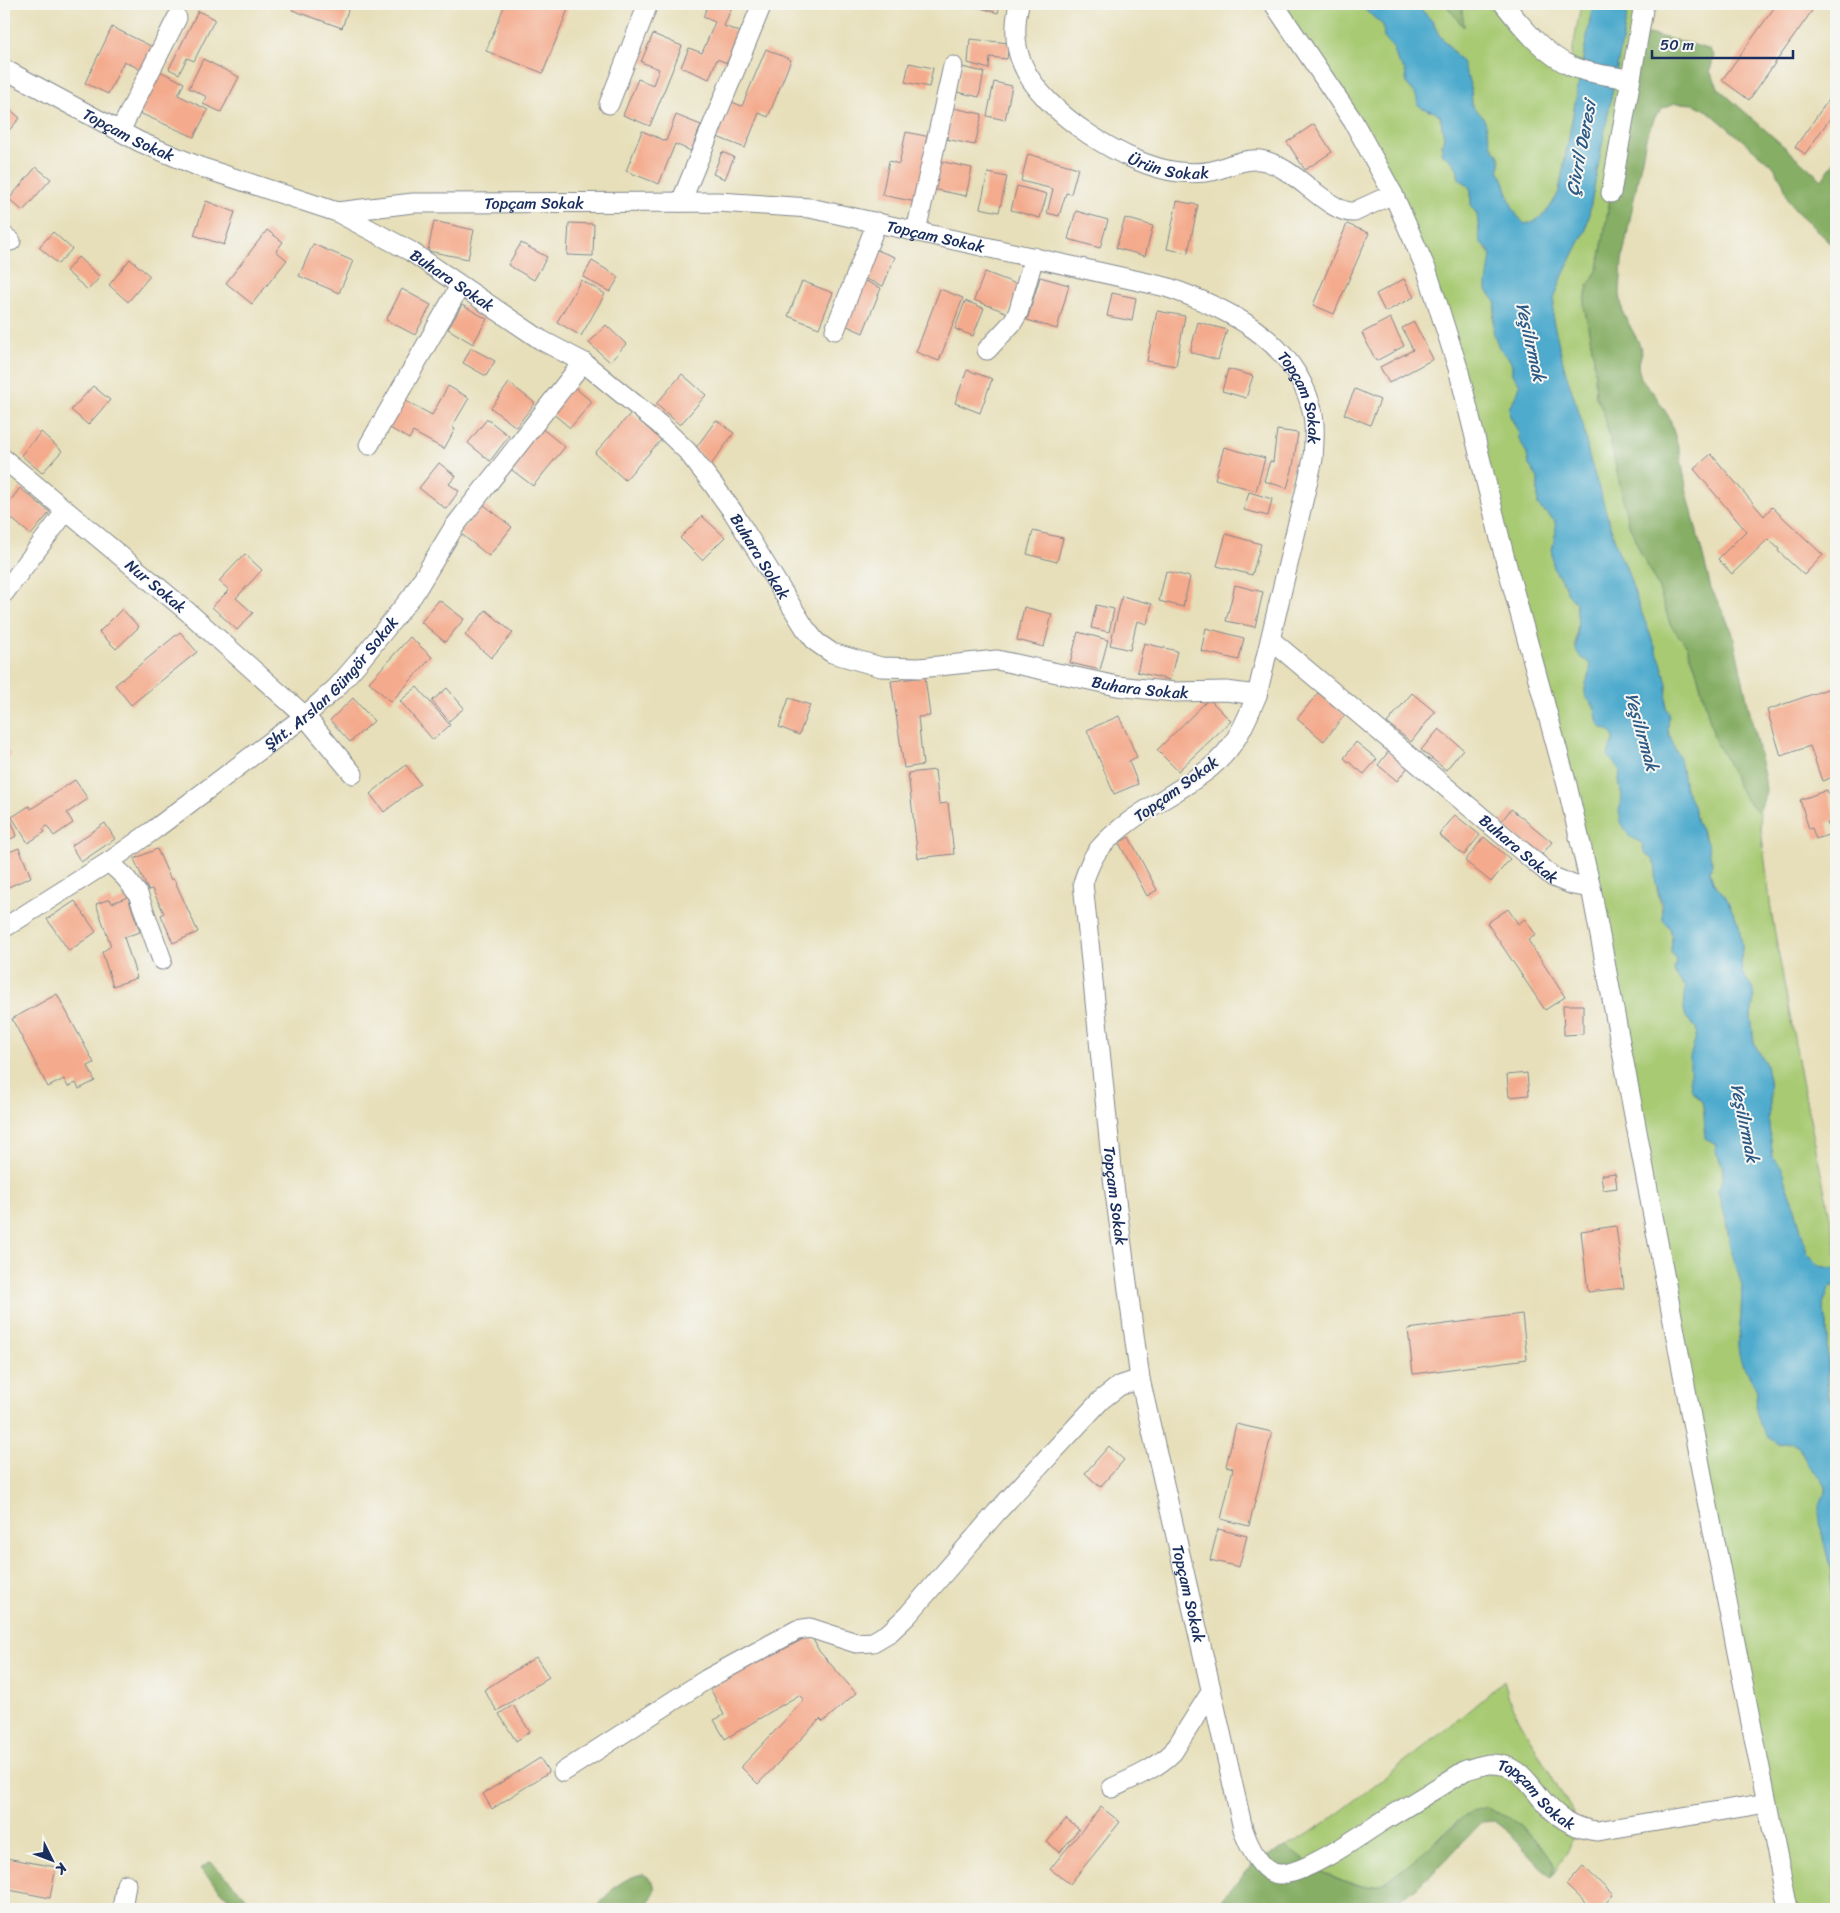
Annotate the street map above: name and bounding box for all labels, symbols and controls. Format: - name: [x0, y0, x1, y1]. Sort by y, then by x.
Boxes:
- scale bar: [1652, 28, 1794, 60]
- text: 50 m: [1660, 32, 1695, 58]
- water label: Çivril Deresi: [1556, 94, 1607, 198]
- street label: Topçam Sokak: [78, 99, 180, 170]
- street label: Ürün Sokak: [1123, 144, 1210, 187]
- street label: Topçam Sokak: [484, 188, 584, 217]
- street label: Topçam Sokak: [884, 211, 988, 261]
- street label: Buhara Sokak: [404, 240, 501, 319]
- water label: Yeşilırmak: [1506, 299, 1556, 386]
- street label: Topçam Sokak: [1270, 344, 1329, 445]
- street label: Buhara Sokak: [723, 507, 799, 606]
- street label: Nur Sokak: [119, 551, 194, 620]
- street label: Şht. Arslan Güngör Sokak: [257, 609, 406, 757]
- street label: Buhara Sokak: [1089, 666, 1189, 707]
- water label: Yeşilırmak: [1616, 689, 1669, 776]
- street label: Topçam Sokak: [1127, 748, 1225, 830]
- street label: Buhara Sokak: [1473, 806, 1566, 891]
- water label: Yeşilırmak: [1721, 1080, 1769, 1167]
- street label: Topçam Sokak: [1095, 1145, 1136, 1247]
- street label: Topçam Sokak: [1164, 1542, 1214, 1646]
- street label: Topçam Sokak: [1495, 1750, 1581, 1838]
- north arrow: [28, 1836, 78, 1886]
- text: K: [48, 1856, 74, 1881]

